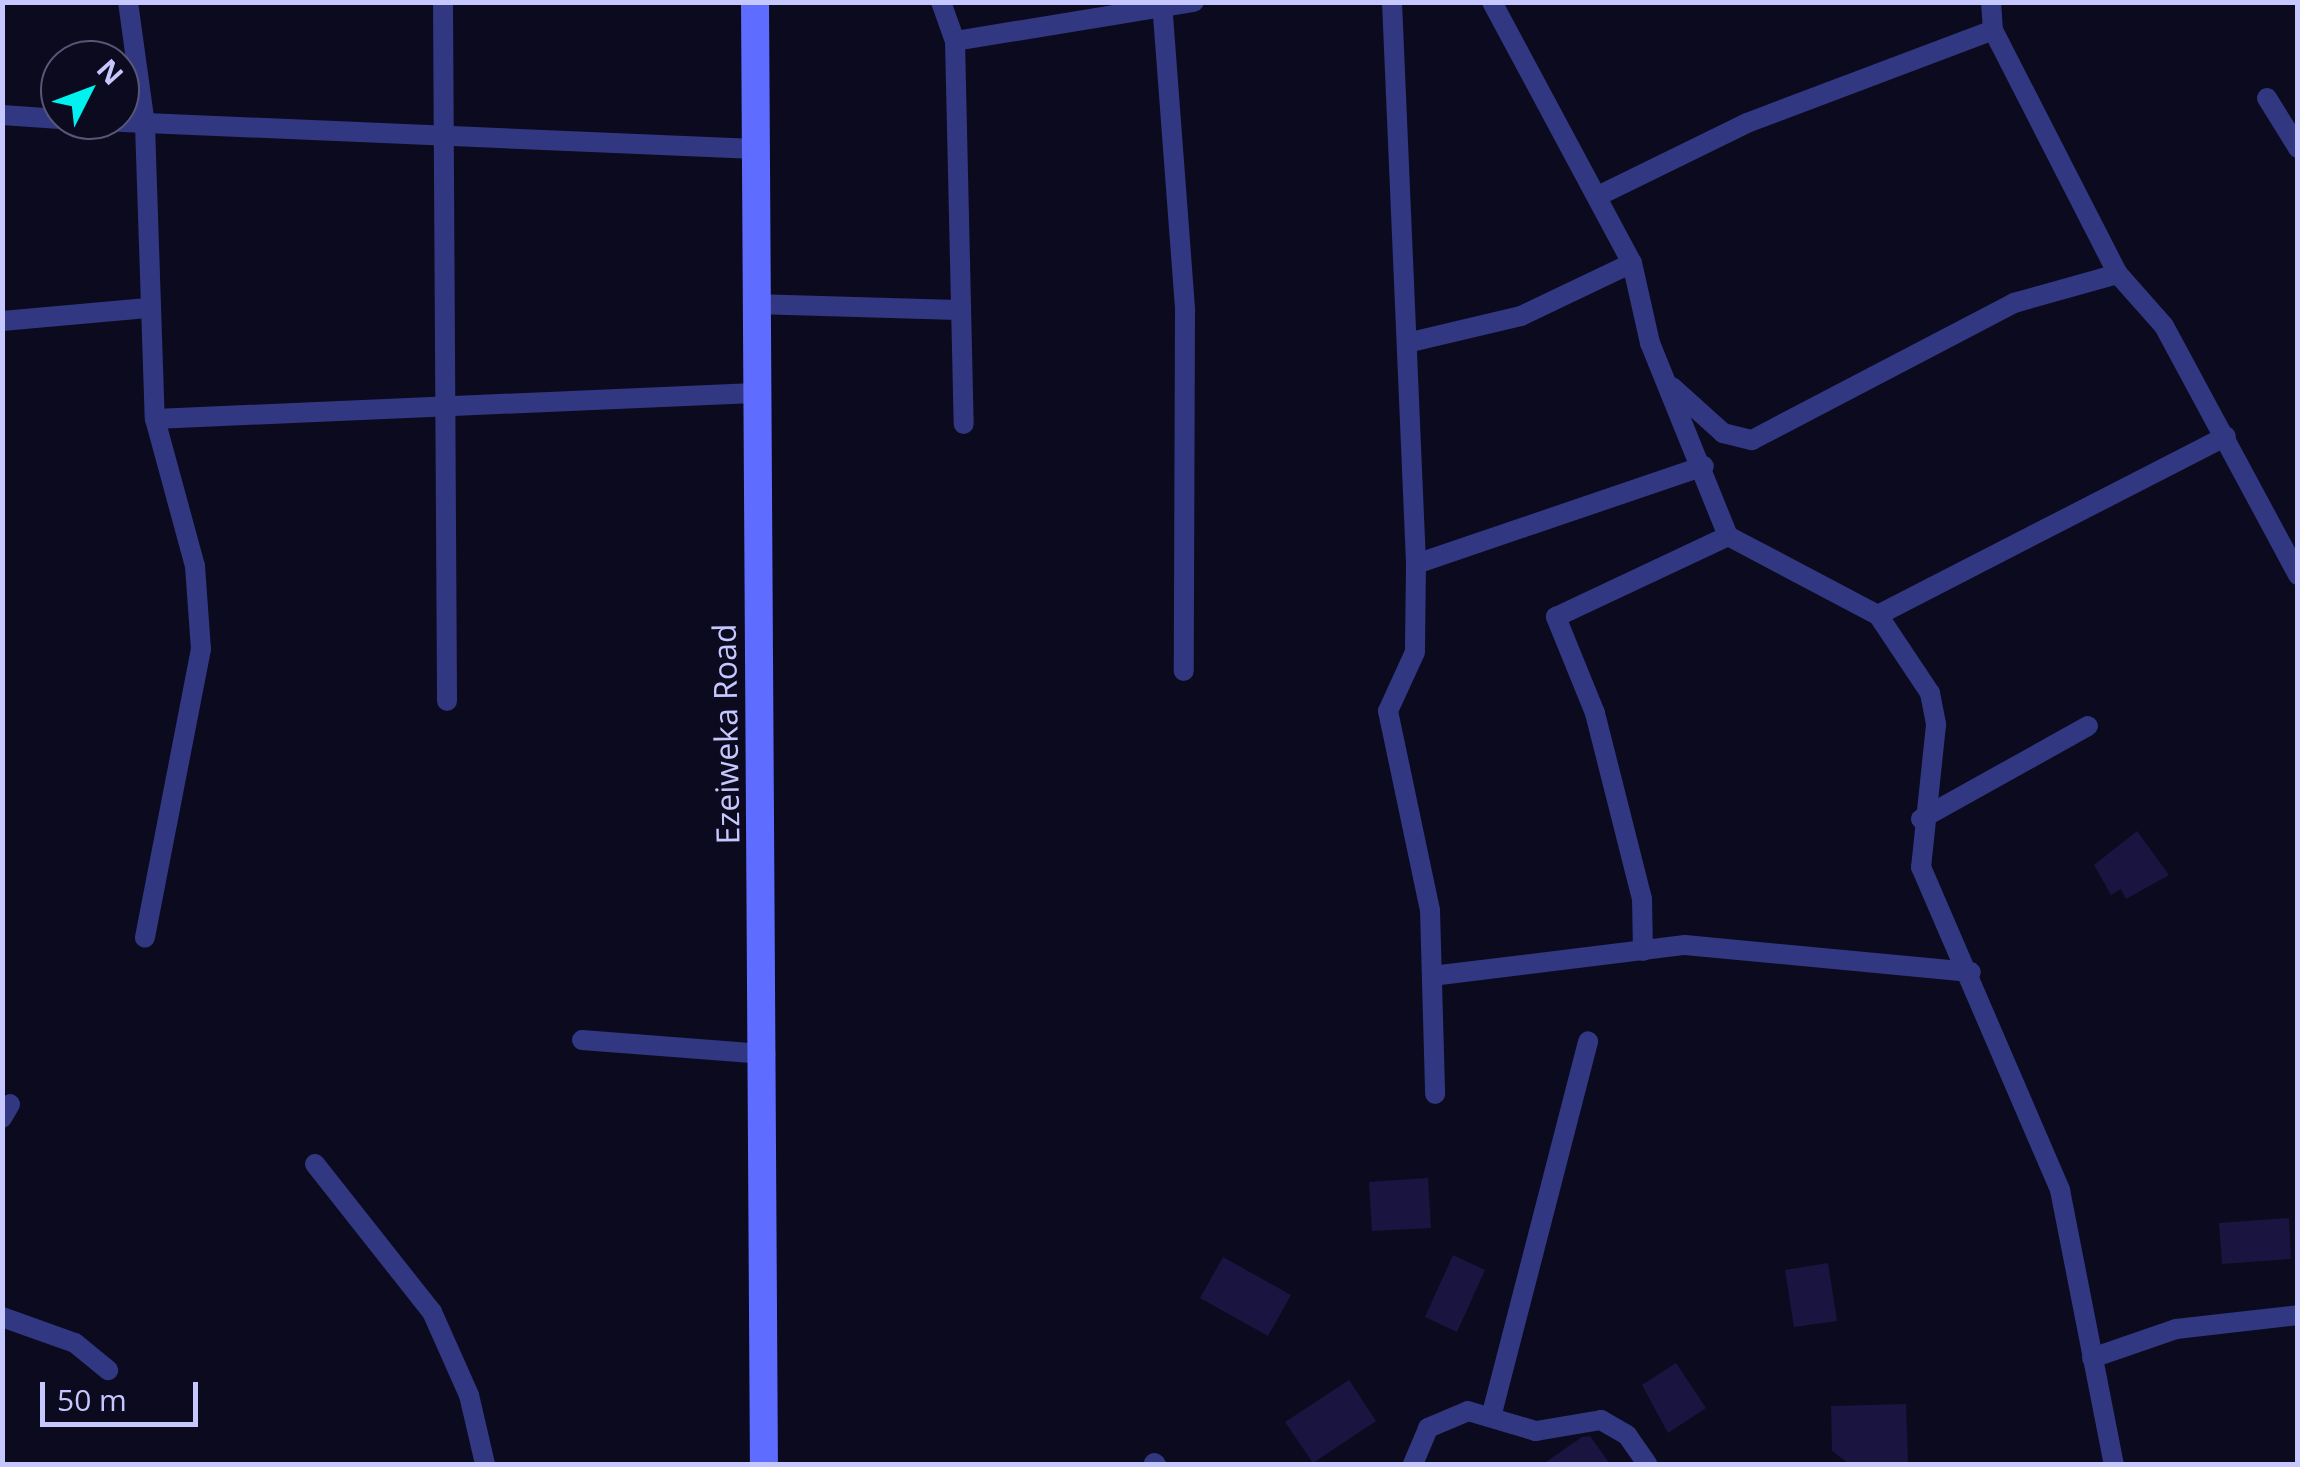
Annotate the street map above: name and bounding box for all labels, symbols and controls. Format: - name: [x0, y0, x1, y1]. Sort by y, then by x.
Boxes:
- north arrow: [40, 40, 140, 140]
- text: N: [89, 50, 133, 92]
- street label: Ezeiweka Road: [705, 623, 747, 845]
- scale bar: [45, 1362, 202, 1424]
- text: 50 m: [57, 1379, 127, 1420]

